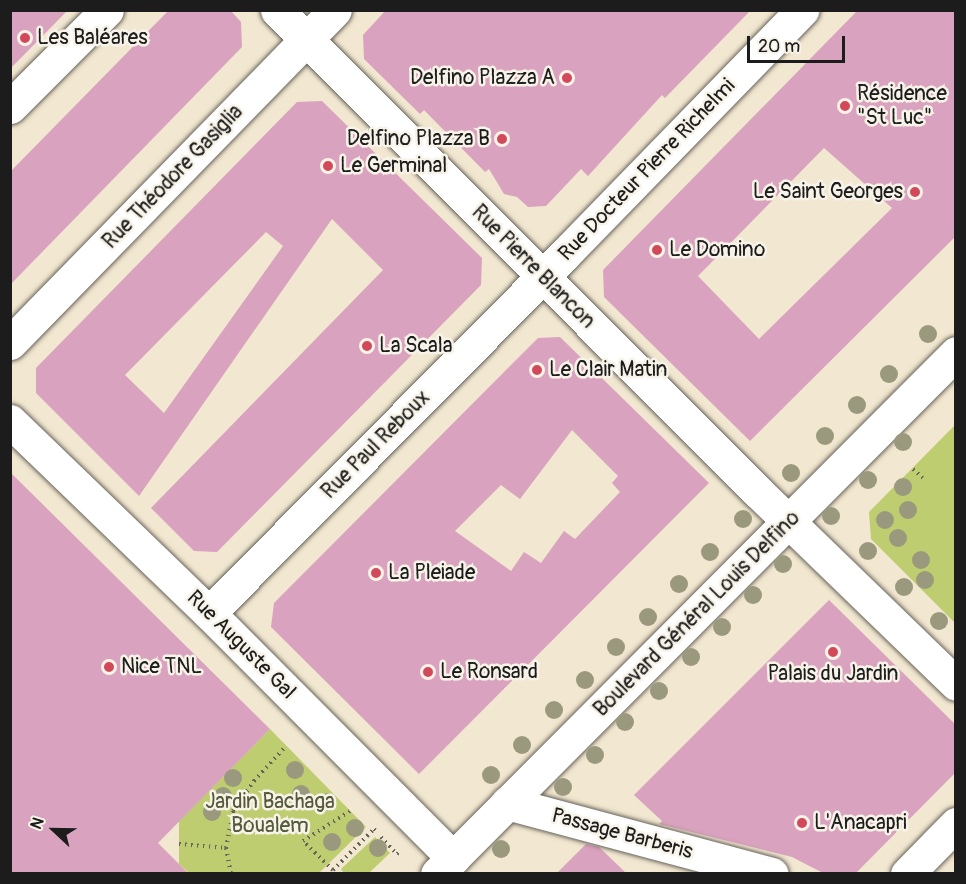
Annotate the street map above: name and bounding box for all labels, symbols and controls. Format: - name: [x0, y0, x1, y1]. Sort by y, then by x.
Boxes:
- scale bar: [750, 24, 848, 62]
- place label: Les Baléares: [37, 25, 148, 51]
- marker: Les Baléares: [18, 31, 32, 45]
- text: 20 m: [758, 35, 800, 58]
- place label: Delfino Plazza A: [410, 65, 555, 91]
- marker: Delfino Plazza A: [560, 71, 574, 85]
- street label: Rue Docteur Pierre Richelmi: [553, 74, 741, 266]
- place label: Résidence "St Luc": [857, 81, 947, 131]
- marker: Résidence "St Luc": [838, 99, 852, 113]
- street label: Rue Théodore Gasiglia: [98, 100, 248, 254]
- place label: Delfino Plazza B: [347, 126, 490, 152]
- marker: Delfino Plazza B: [495, 132, 509, 146]
- place label: Le Germinal: [340, 153, 447, 179]
- marker: Le Germinal: [321, 159, 335, 173]
- place label: Le Saint Georges: [753, 179, 903, 205]
- marker: Le Saint Georges: [908, 185, 922, 199]
- street label: Rue Pierre Blancon: [466, 200, 600, 334]
- place label: Le Domino: [669, 237, 765, 263]
- marker: Le Domino: [650, 243, 664, 257]
- place label: La Scala: [379, 333, 453, 359]
- marker: La Scala: [360, 339, 374, 353]
- place label: Le Clair Matin: [549, 357, 667, 383]
- marker: Le Clair Matin: [530, 363, 544, 377]
- street label: Rue Paul Reboux: [317, 386, 435, 504]
- street label: Boulevard Général Louis Delfino: [589, 506, 805, 722]
- place label: La Pleiade: [388, 560, 475, 586]
- marker: La Pleiade: [369, 566, 383, 580]
- street label: Rue Auguste Gal: [181, 585, 301, 705]
- marker: Palais du Jardin: [826, 645, 840, 659]
- place label: Nice TNL: [121, 654, 202, 680]
- place label: Le Ronsard: [440, 659, 538, 685]
- marker: Nice TNL: [102, 660, 116, 674]
- place label: Palais du Jardin: [768, 661, 898, 687]
- marker: Le Ronsard: [421, 665, 435, 679]
- park label: Jardin Bachaga Boualem: [205, 789, 335, 839]
- north arrow: [24, 800, 84, 860]
- street label: Passage Barberis: [549, 803, 695, 865]
- place label: L'Anacapri: [814, 810, 907, 836]
- text: N: [26, 814, 49, 832]
- marker: L'Anacapri: [795, 816, 809, 830]

